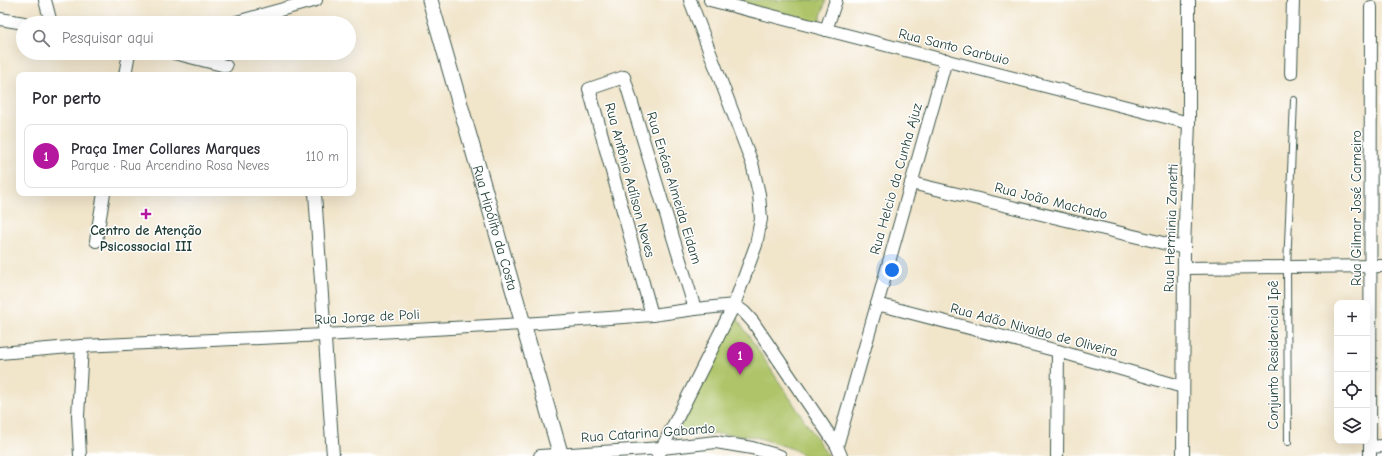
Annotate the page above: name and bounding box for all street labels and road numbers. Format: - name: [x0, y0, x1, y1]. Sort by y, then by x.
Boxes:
- street label: Rua Santo Garbuio: [897, 25, 1011, 69]
- street label: Rua Antônio Adílson Neves: [601, 101, 659, 259]
- street label: Rua Helcio da Cunha Ajuz: [866, 101, 926, 257]
- street label: Rua Enéas Almeida Eidam: [643, 110, 705, 266]
- street label: Rua Gilmar José Carneiro: [1348, 130, 1365, 286]
- street label: Rua Hipólito da Costa: [469, 163, 521, 292]
- street label: Rua Herminia Zanetti: [1160, 163, 1182, 293]
- street label: Rua João Machado: [993, 179, 1109, 223]
- street label: Conjunto Residencial Ipê: [1265, 281, 1282, 429]
- street label: Rua Adão Nivaldo de Oliveira: [948, 299, 1120, 361]
- street label: Rua Jorge de Poli: [314, 306, 420, 328]
- street label: Rua Catarina Gabardo: [580, 420, 716, 446]

